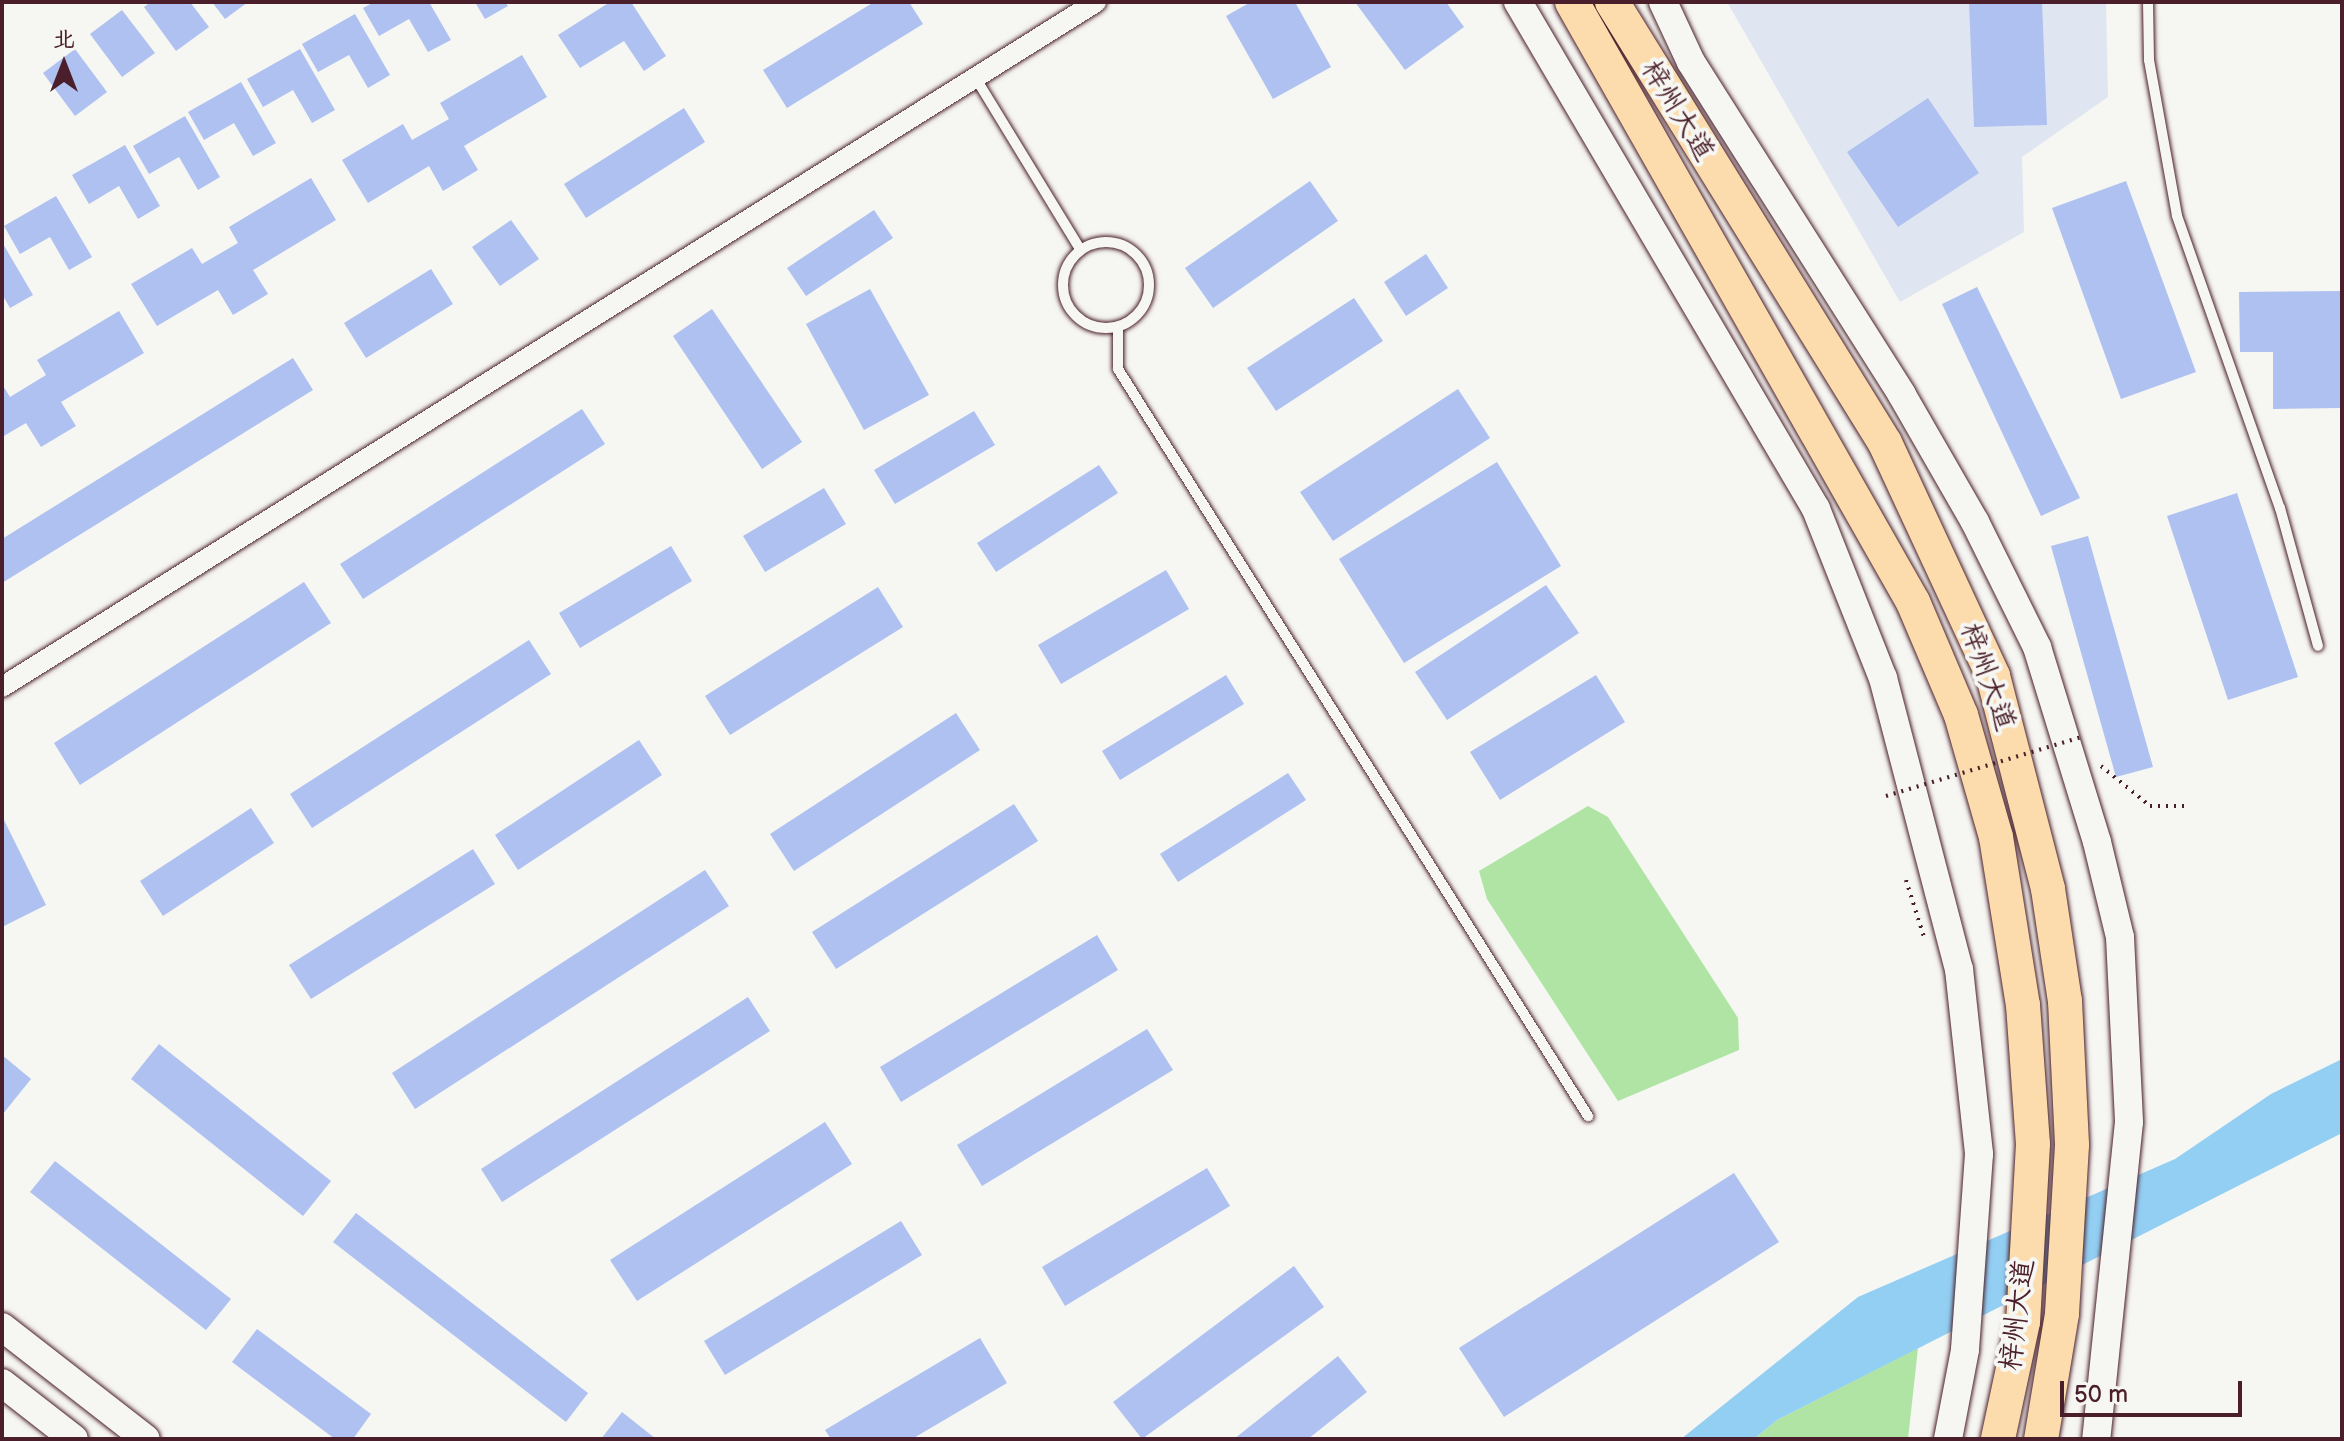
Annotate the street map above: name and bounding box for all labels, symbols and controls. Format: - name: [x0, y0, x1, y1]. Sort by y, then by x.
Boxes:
- north arrow: [24, 24, 104, 104]
- text: 北: [53, 26, 75, 53]
- street label: 梓州大道: [1633, 55, 1721, 167]
- street label: 梓州大道: [1952, 619, 2022, 735]
- street label: 梓州大道: [1995, 1257, 2041, 1373]
- scale bar: [2064, 1365, 2246, 1415]
- text: 50 m: [2074, 1380, 2128, 1409]

